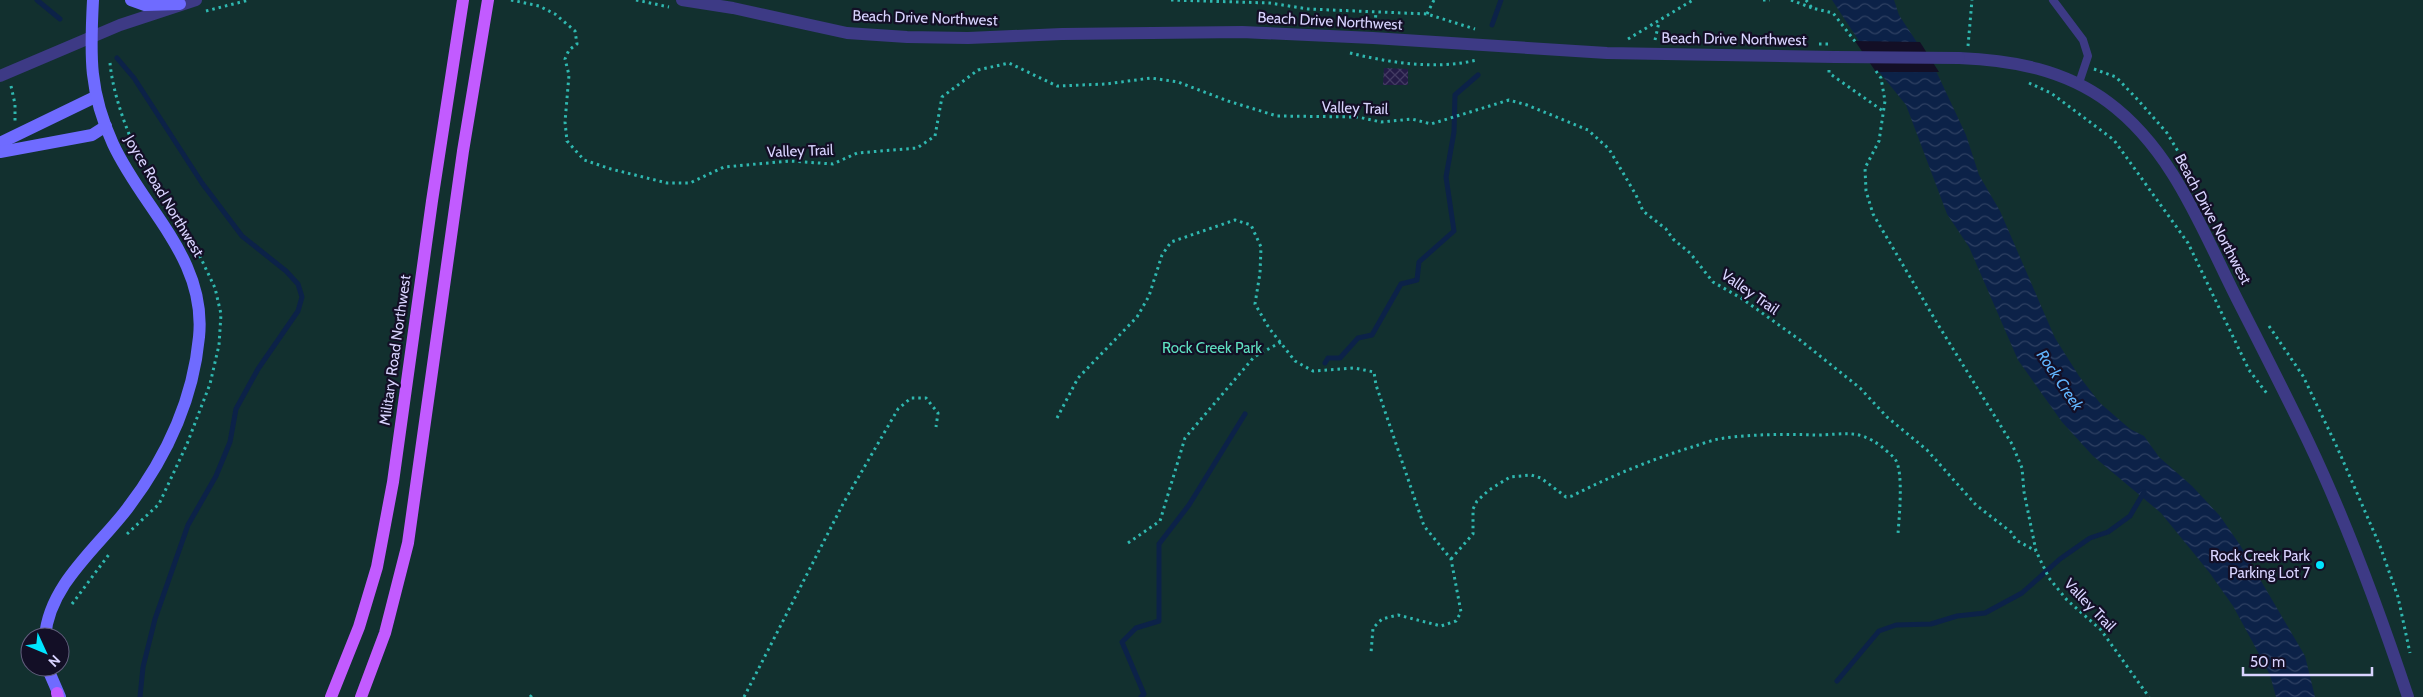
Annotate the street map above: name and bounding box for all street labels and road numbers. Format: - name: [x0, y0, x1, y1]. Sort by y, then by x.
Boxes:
- street label: Beach Drive Northwest: [852, 6, 998, 30]
- street label: Beach Drive Northwest: [1257, 8, 1403, 34]
- street label: Beach Drive Northwest: [1661, 29, 1807, 49]
- street label: Valley Trail: [1321, 98, 1389, 118]
- street label: Joyce Road Northwest: [120, 131, 207, 260]
- street label: Valley Trail: [766, 141, 834, 161]
- street label: Beach Drive Northwest: [2171, 151, 2255, 287]
- street label: Valley Trail: [1718, 266, 1783, 319]
- street label: Military Road Northwest: [376, 274, 414, 426]
- street label: Valley Trail: [2060, 575, 2120, 636]

